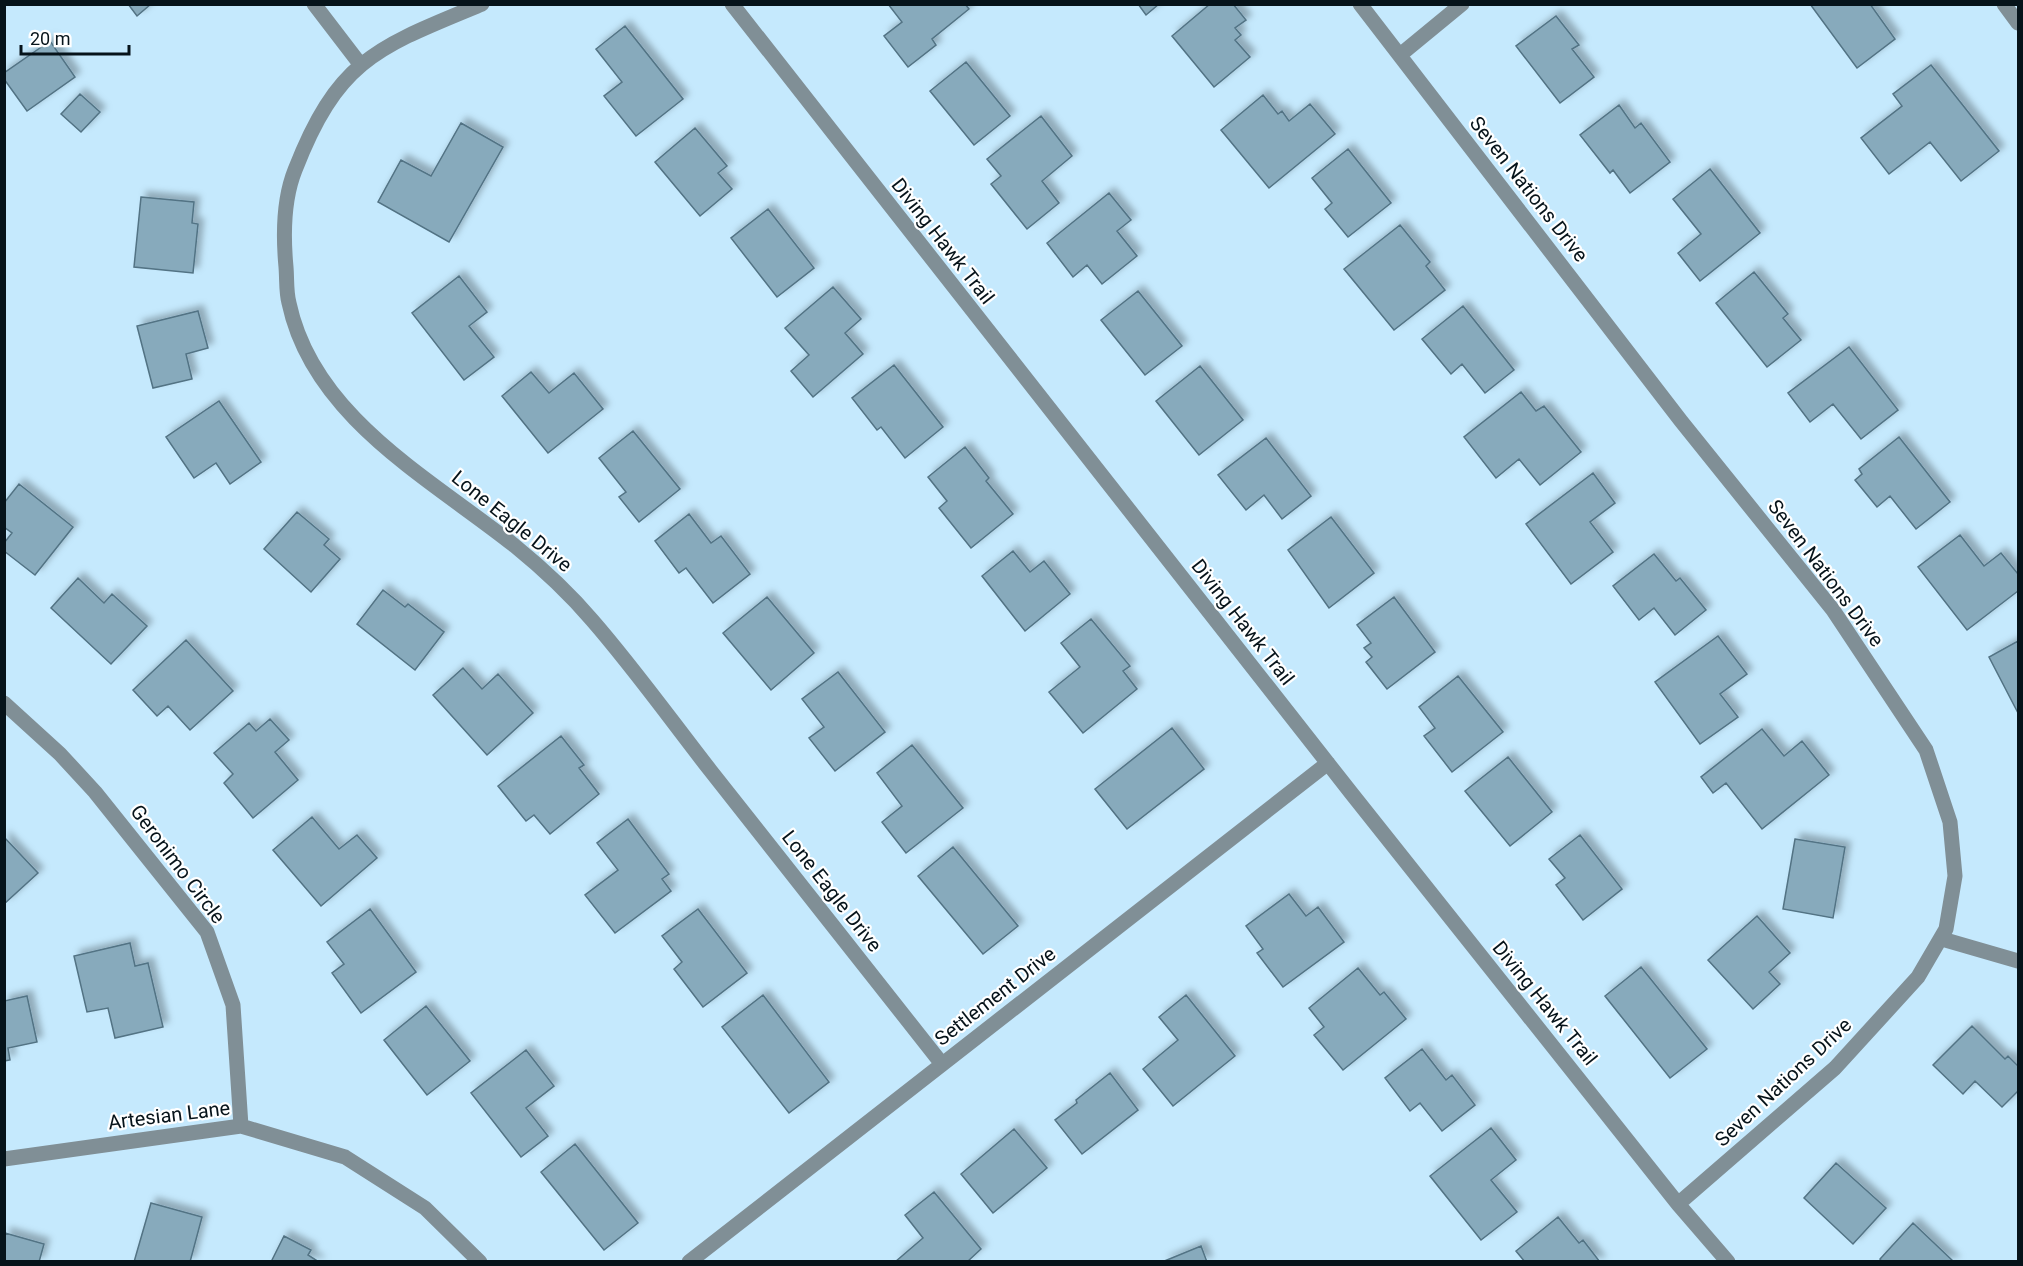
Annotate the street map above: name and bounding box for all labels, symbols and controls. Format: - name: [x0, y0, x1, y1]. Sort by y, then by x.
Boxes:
- scale bar: [21, 18, 129, 56]
- text: 20 m: [30, 28, 70, 49]
- street label: Seven Nations Drive: [1465, 112, 1593, 266]
- street label: Diving Hawk Trail: [886, 173, 1000, 309]
- street label: Lone Eagle Drive: [447, 465, 577, 577]
- street label: Seven Nations Drive: [1763, 495, 1889, 651]
- street label: Diving Hawk Trail: [1186, 554, 1300, 690]
- street label: Geronimo Circle: [126, 800, 230, 928]
- street label: Lone Eagle Drive: [777, 825, 887, 957]
- street label: Diving Hawk Trail: [1488, 936, 1602, 1070]
- street label: Settlement Drive: [930, 941, 1060, 1051]
- street label: Seven Nations Drive: [1710, 1013, 1856, 1151]
- street label: Artesian Lane: [107, 1096, 231, 1134]

